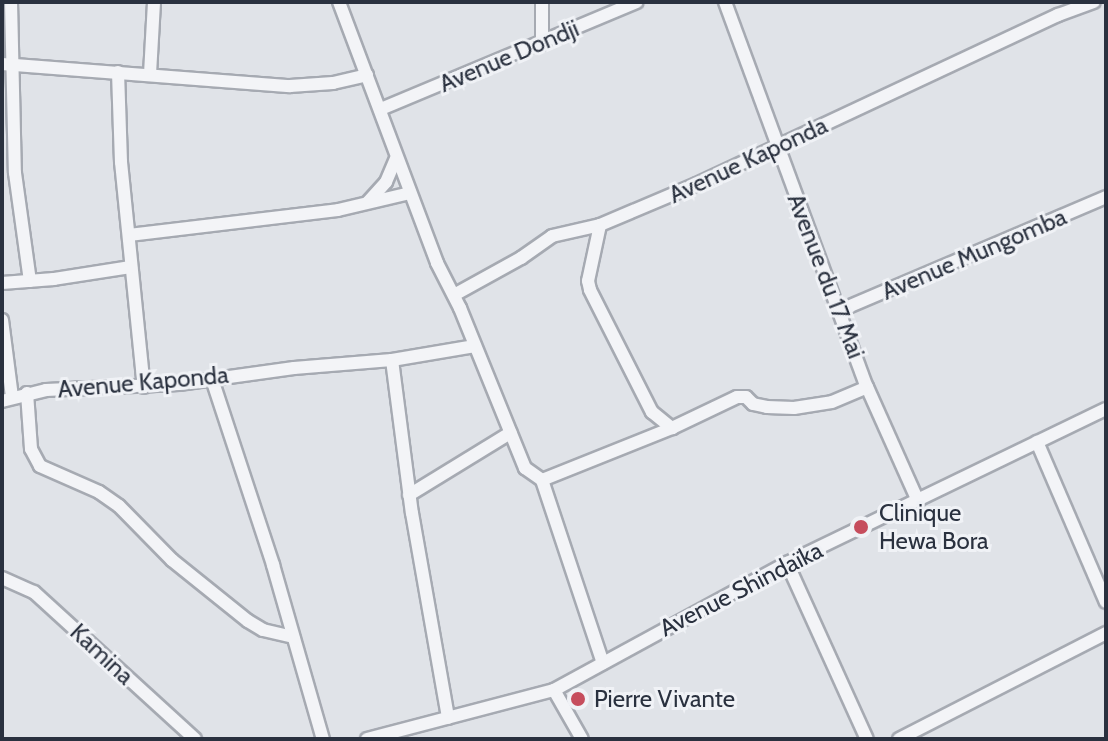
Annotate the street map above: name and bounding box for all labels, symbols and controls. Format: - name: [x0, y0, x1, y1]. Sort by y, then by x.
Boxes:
- street label: Avenue Dondji: [435, 14, 583, 98]
- street label: Avenue Kaponda: [664, 111, 832, 209]
- street label: Avenue du 17 Mai: [781, 190, 871, 362]
- street label: Avenue Mungomba: [877, 202, 1071, 306]
- street label: Avenue Kaponda: [56, 360, 230, 404]
- place label: Clinique Hewa Bora: [879, 499, 989, 555]
- marker: Clinique Hewa Bora: [850, 516, 872, 538]
- street label: Avenue Shindaïka: [655, 536, 827, 642]
- street label: Kamina: [64, 617, 140, 691]
- place label: Pierre Vivante: [594, 685, 735, 713]
- marker: Pierre Vivante: [569, 690, 587, 708]

